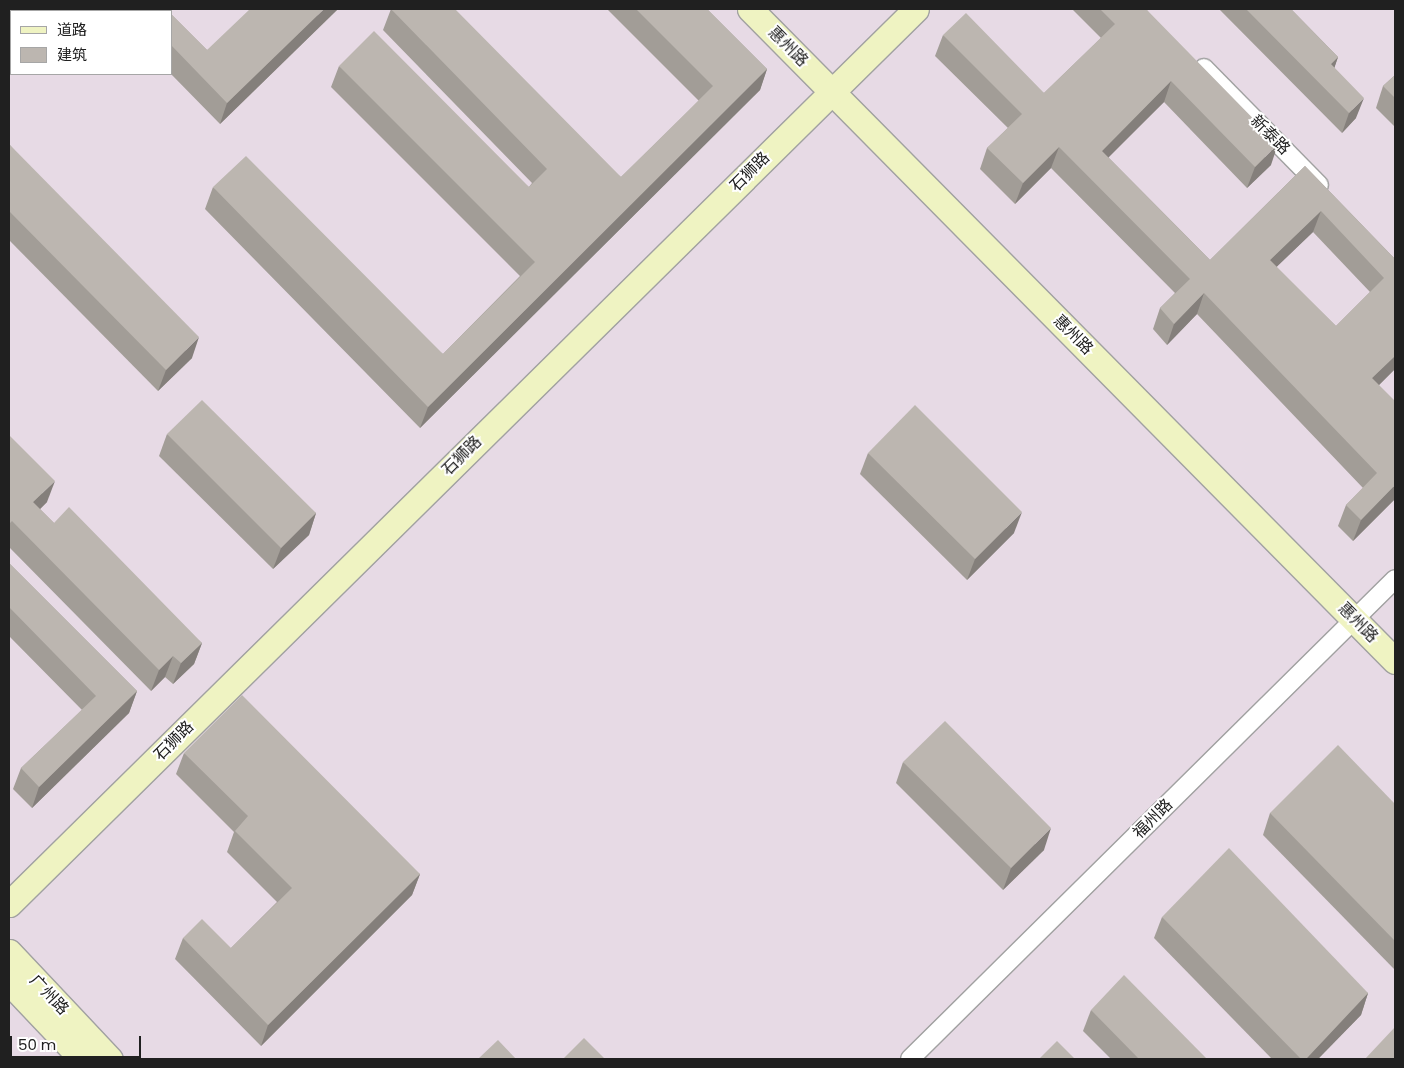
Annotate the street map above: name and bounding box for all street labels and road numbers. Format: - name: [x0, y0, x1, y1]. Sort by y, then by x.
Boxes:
- street label: 惠州路: [764, 23, 812, 71]
- street label: 新泰路: [1246, 111, 1294, 159]
- street label: 石狮路: [726, 148, 774, 196]
- street label: 惠州路: [1049, 311, 1097, 359]
- street label: 石狮路: [438, 432, 486, 480]
- street label: 惠州路: [1334, 599, 1382, 647]
- street label: 石狮路: [150, 717, 198, 765]
- street label: 福州路: [1129, 795, 1177, 843]
- street label: 广州路: [26, 971, 72, 1019]

